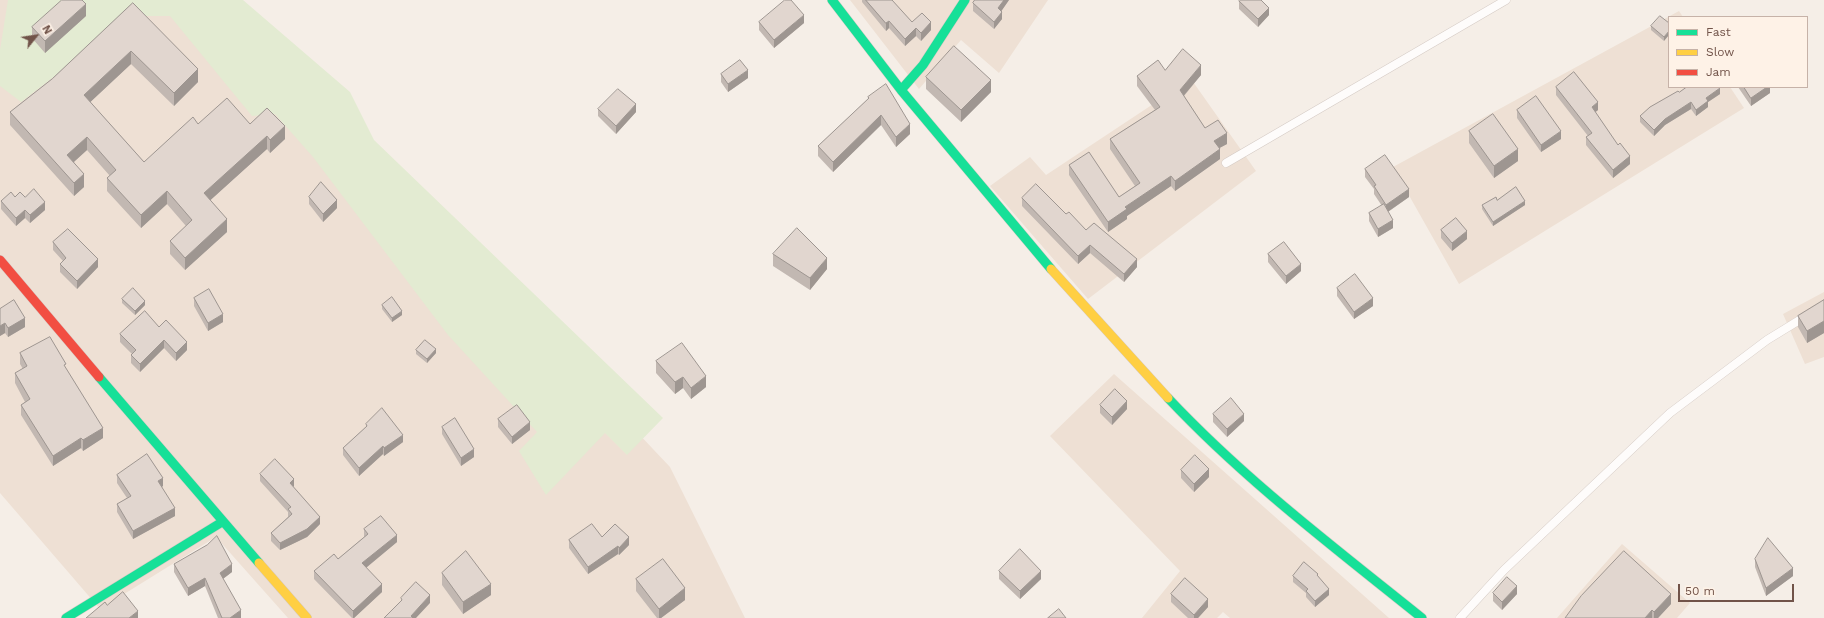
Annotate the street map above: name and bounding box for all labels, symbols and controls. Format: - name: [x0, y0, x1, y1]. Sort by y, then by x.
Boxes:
- north arrow: [16, 16, 56, 56]
- legend: [1668, 16, 1808, 88]
- text: N: [39, 23, 54, 37]
- text: Fast: [1706, 25, 1731, 39]
- text: Slow: [1706, 45, 1734, 59]
- text: Jam: [1706, 65, 1731, 79]
- scale bar: [1680, 576, 1796, 602]
- text: 50 m: [1685, 584, 1715, 598]

